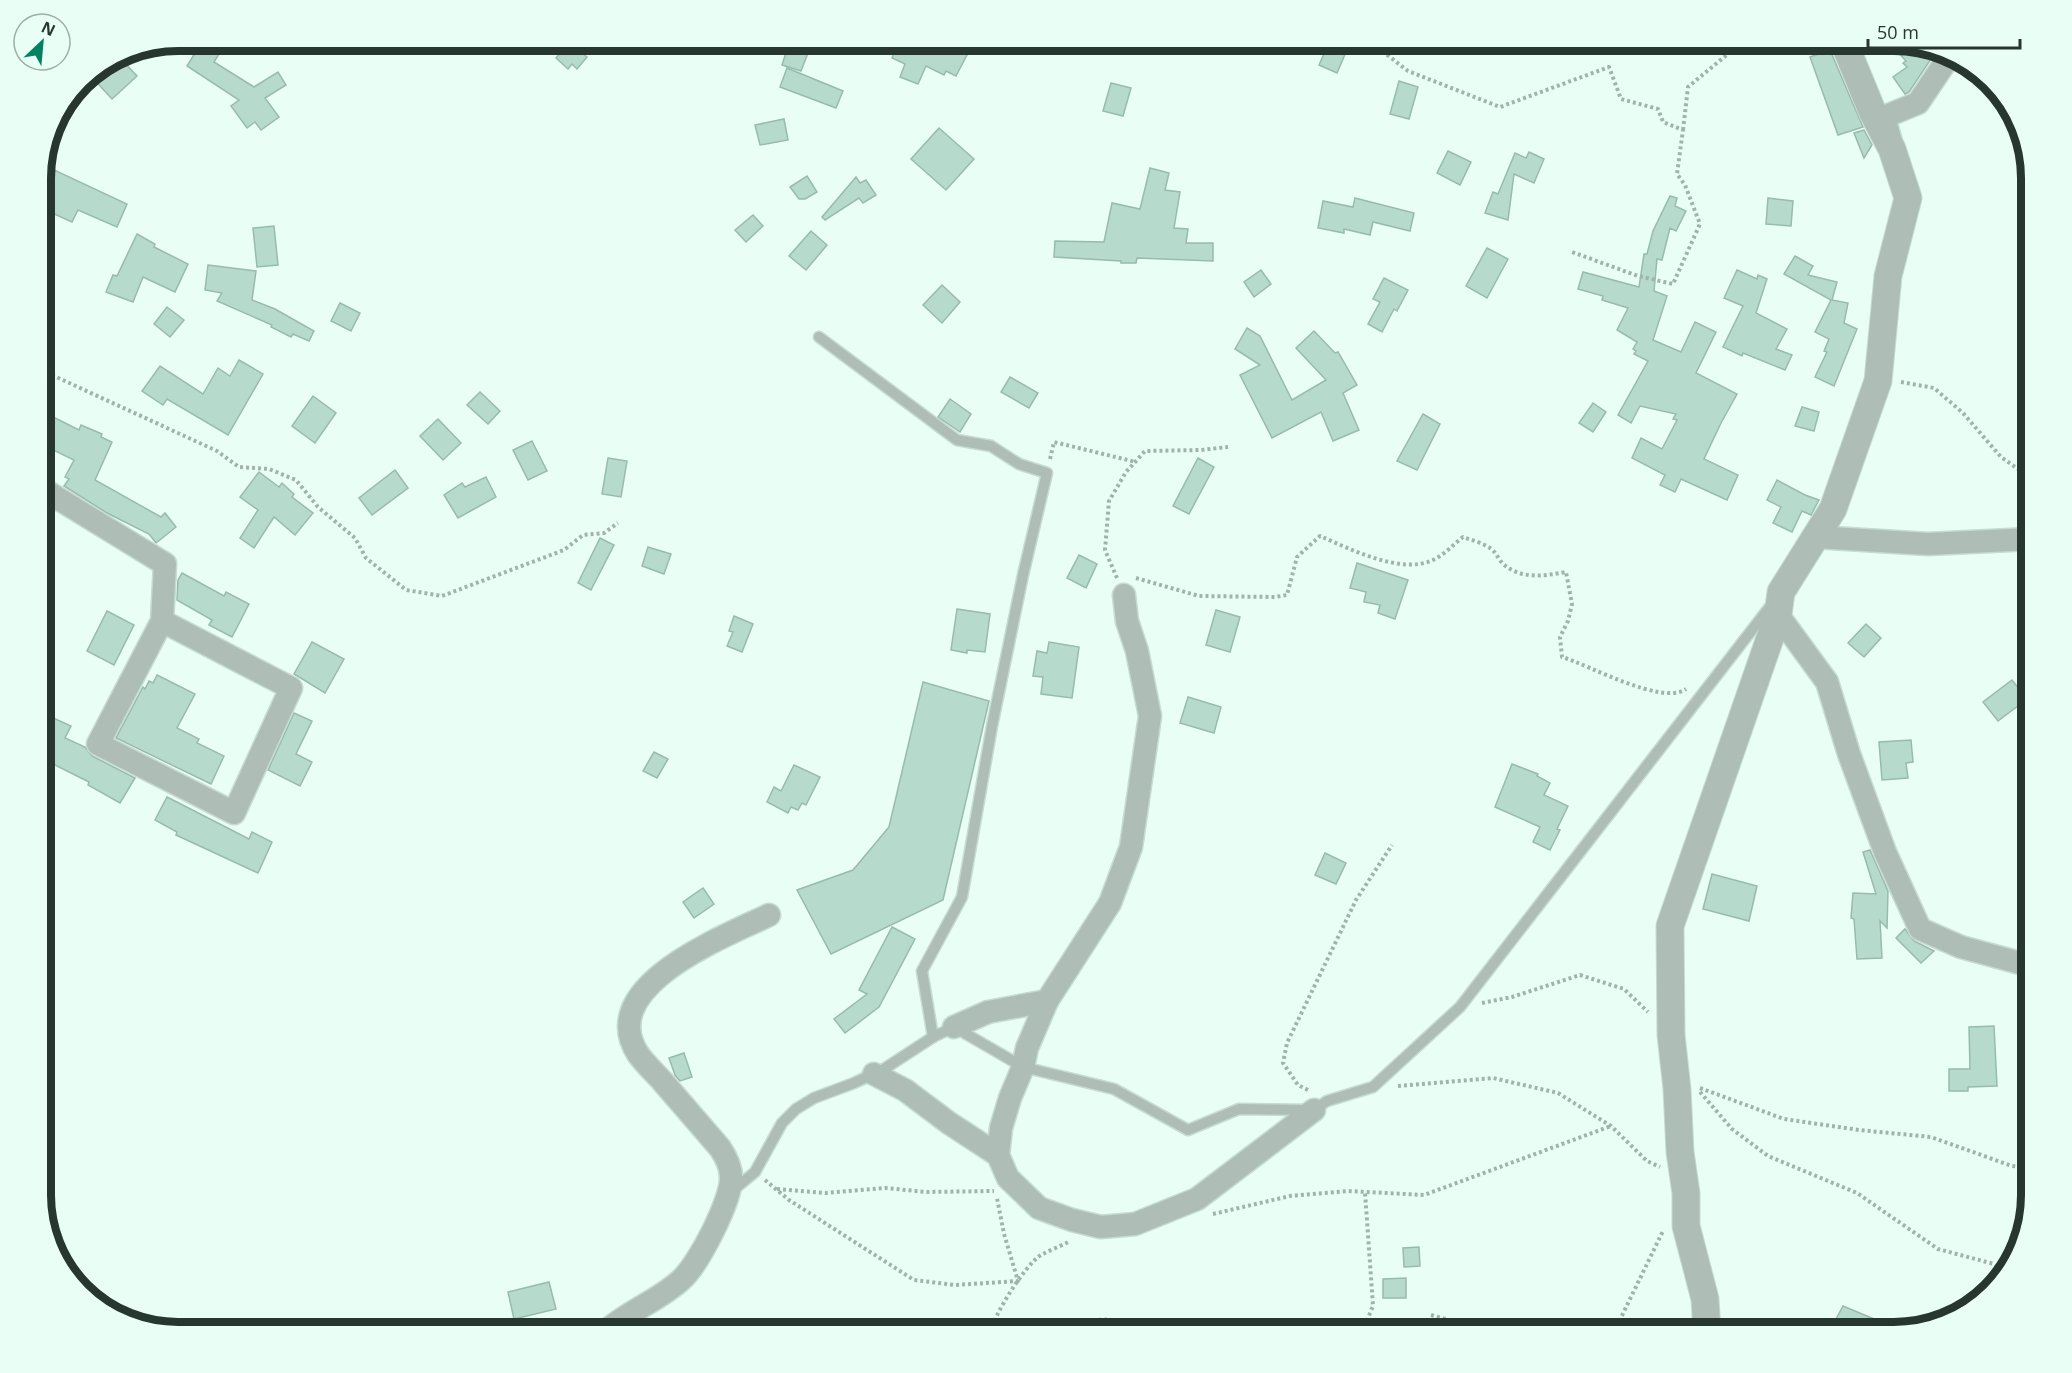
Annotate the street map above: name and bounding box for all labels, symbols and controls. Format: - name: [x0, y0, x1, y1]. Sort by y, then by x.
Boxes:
- north arrow: [12, 12, 72, 72]
- scale bar: [1868, 12, 2020, 50]
- text: N: [38, 16, 59, 41]
- text: 50 m: [1877, 20, 1919, 44]

